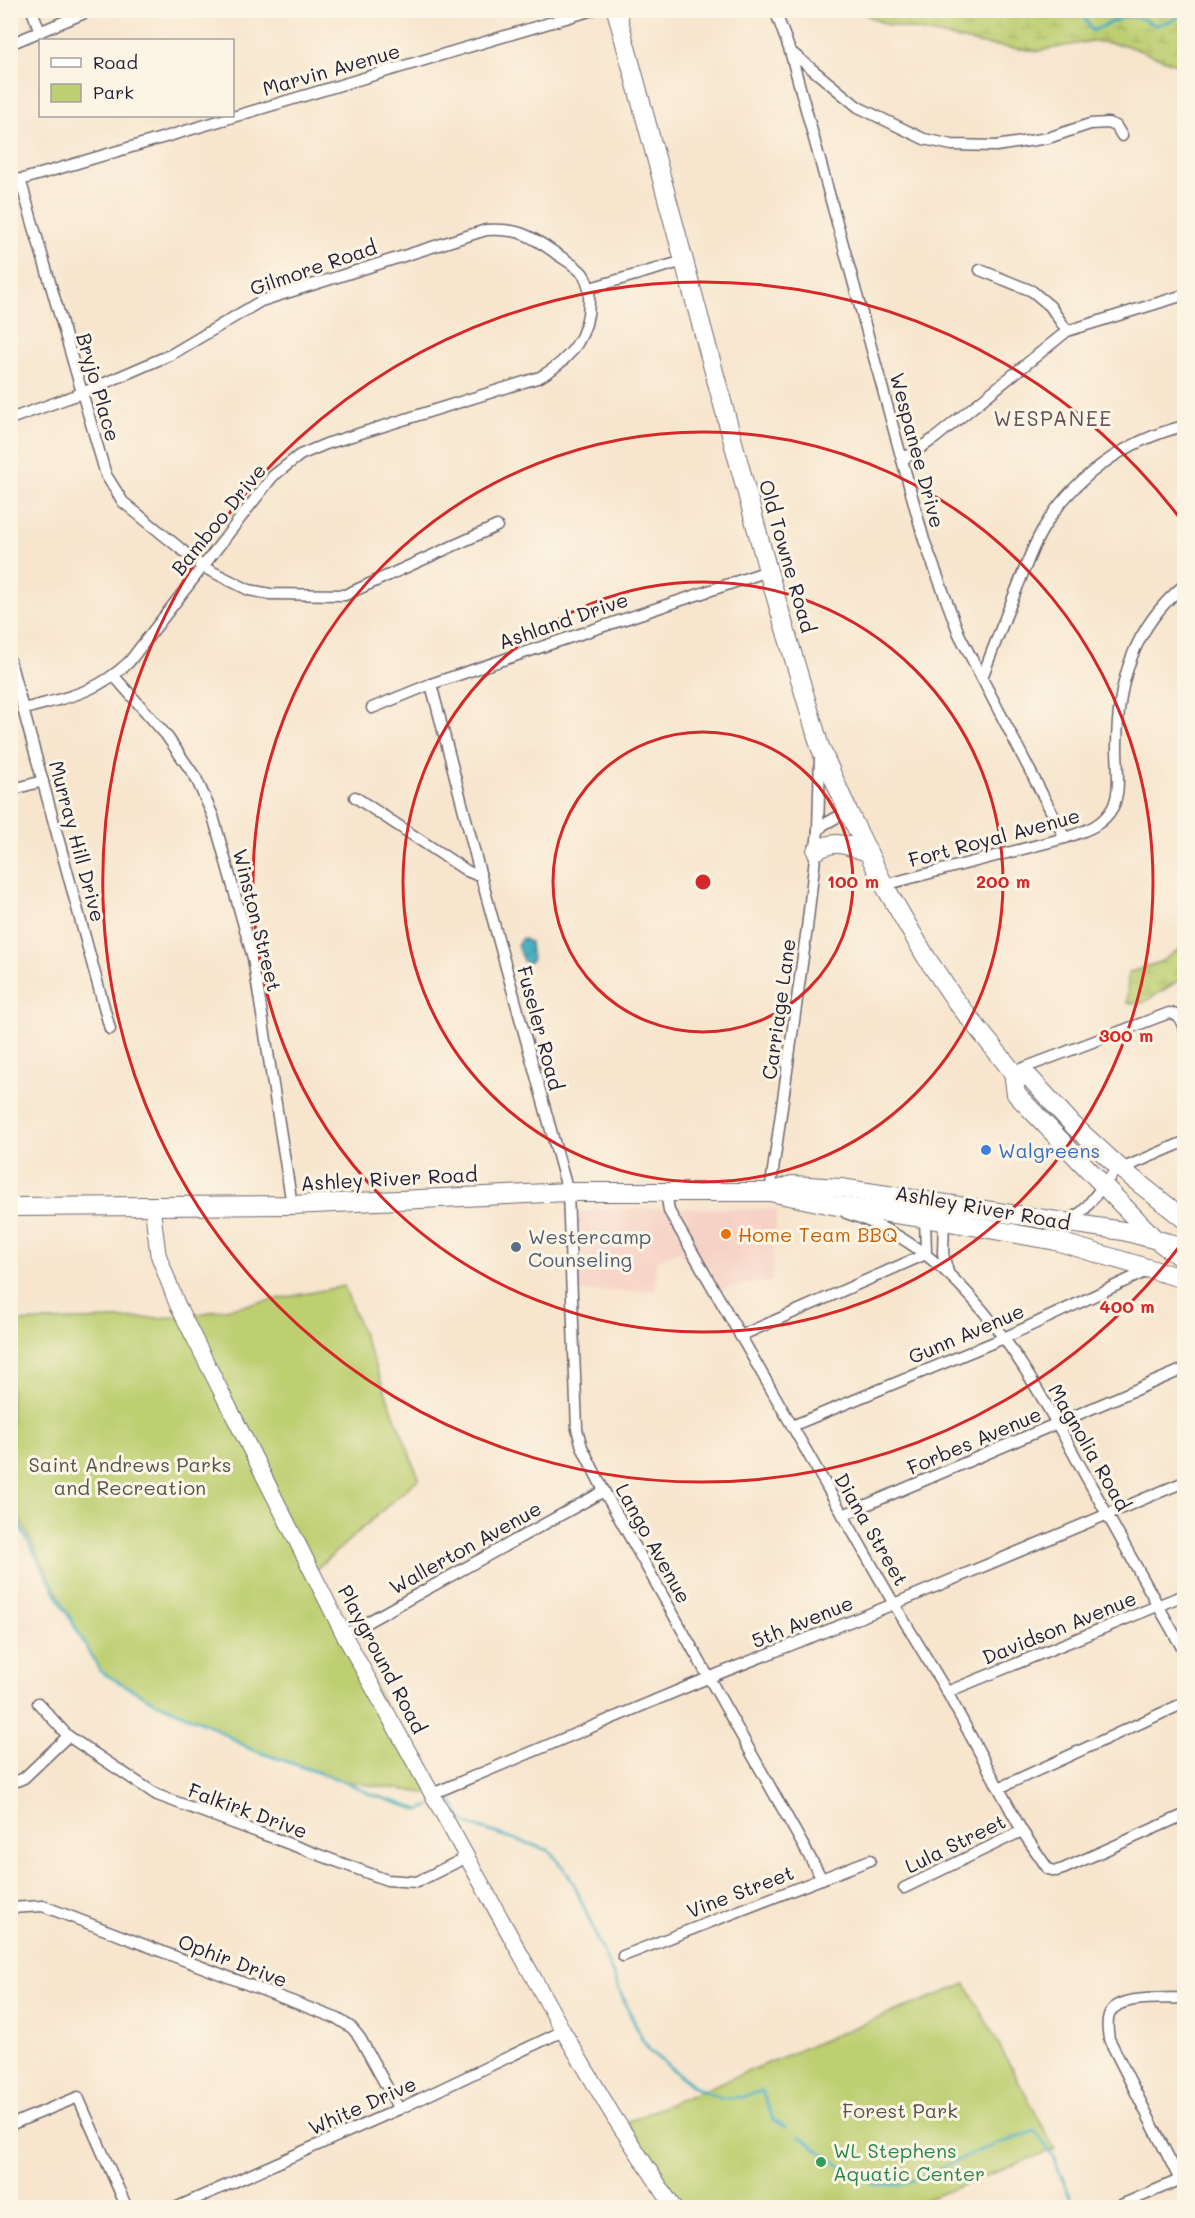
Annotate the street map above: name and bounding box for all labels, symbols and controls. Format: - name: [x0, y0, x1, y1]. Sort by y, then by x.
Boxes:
- street label: Marvin Avenue: [259, 37, 403, 101]
- legend: [39, 39, 234, 117]
- text: Road: [93, 50, 138, 74]
- text: Park: [93, 80, 134, 104]
- street label: Gilmore Road: [246, 233, 380, 301]
- street label: Bryjo Place: [71, 330, 127, 444]
- street label: Wespanee Drive: [885, 370, 951, 530]
- district label: WESPANEE: [993, 404, 1113, 431]
- street label: Bamboo Drive: [165, 458, 271, 580]
- street label: Old Towne Road: [754, 476, 822, 636]
- street label: Ashland Drive: [495, 586, 631, 654]
- street label: Murray Hill Drive: [44, 757, 112, 925]
- street label: Fort Royal Avenue: [905, 802, 1083, 872]
- street label: Winston Street: [228, 846, 288, 994]
- text: 100 m: [827, 869, 879, 893]
- text: 200 m: [976, 869, 1030, 893]
- centre of rings: [693, 872, 713, 892]
- street label: Carriage Lane: [755, 937, 801, 1081]
- street label: Fuseler Road: [512, 963, 570, 1093]
- text: 300 m: [1099, 1023, 1153, 1047]
- place label: Walgreens: [998, 1137, 1100, 1163]
- marker: Walgreens: [979, 1143, 993, 1157]
- street label: Ashley River Road: [300, 1160, 478, 1196]
- street label: Ashley River Road: [893, 1179, 1073, 1235]
- place label: Home Team BBQ: [738, 1221, 898, 1247]
- place label: Westercamp Counseling: [528, 1223, 651, 1272]
- marker: Home Team BBQ: [719, 1227, 733, 1241]
- marker: Westercamp Counseling: [509, 1240, 523, 1254]
- text: 400 m: [1099, 1294, 1155, 1318]
- street label: Gunn Avenue: [904, 1297, 1028, 1369]
- street label: Magnolia Road: [1043, 1379, 1137, 1515]
- street label: Forbes Avenue: [903, 1400, 1045, 1480]
- park label: Saint Andrews Parks and Recreation: [29, 1451, 231, 1500]
- street label: Diana Street: [829, 1468, 915, 1590]
- street label: Lango Avenue: [610, 1478, 698, 1608]
- street label: Wallerton Avenue: [384, 1494, 546, 1600]
- street label: Playground Road: [333, 1580, 433, 1738]
- street label: Davidson Avenue: [978, 1584, 1140, 1670]
- street label: 5th Avenue: [747, 1589, 857, 1653]
- street label: Falkirk Drive: [185, 1776, 311, 1844]
- street label: Lula Street: [900, 1807, 1010, 1879]
- street label: Vine Street: [683, 1859, 797, 1923]
- street label: Ophir Drive: [175, 1927, 291, 1993]
- street label: White Drive: [304, 2070, 420, 2140]
- park label: Forest Park: [842, 2097, 958, 2123]
- place label: WL Stephens Aquatic Center: [833, 2137, 985, 2186]
- marker: WL Stephens Aquatic Center: [814, 2155, 828, 2169]

